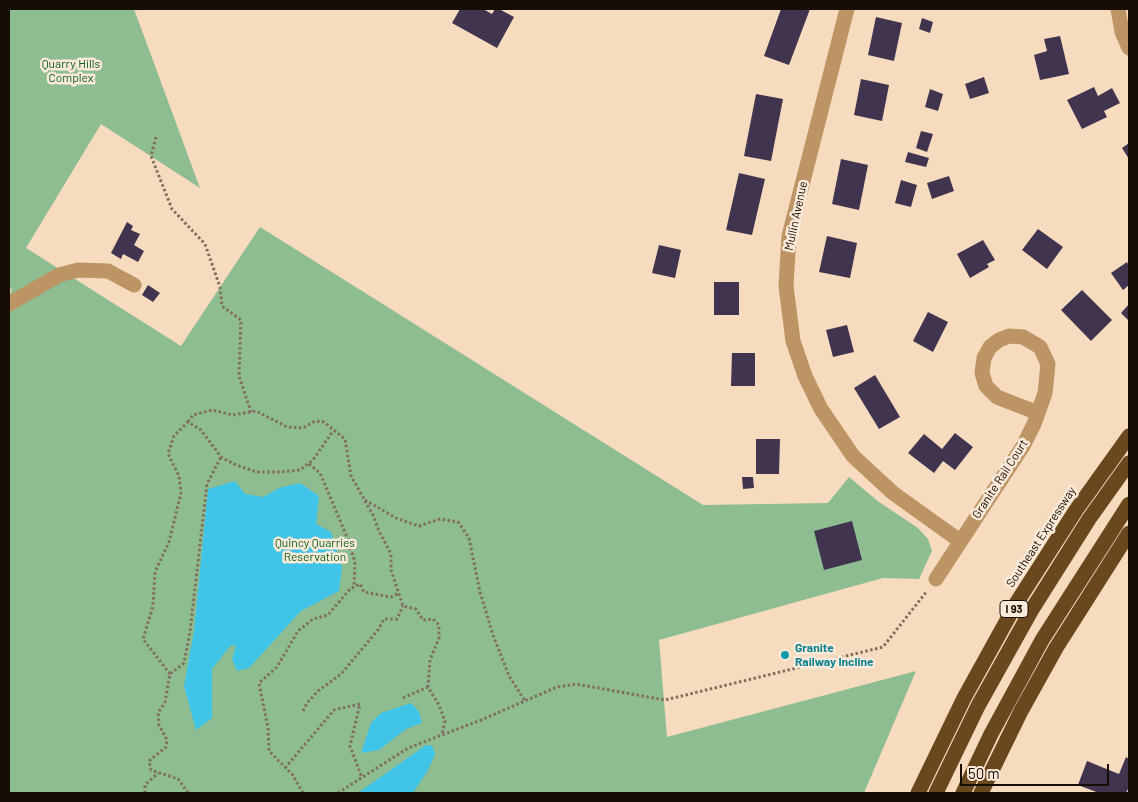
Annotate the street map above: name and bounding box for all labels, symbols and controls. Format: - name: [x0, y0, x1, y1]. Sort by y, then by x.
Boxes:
- park label: Quarry Hills Complex: [42, 57, 100, 85]
- street label: Mullin Avenue: [782, 180, 810, 252]
- street label: Granite Rail Court: [969, 437, 1031, 521]
- street label: Southeast Expressway: [1003, 484, 1079, 590]
- park label: Quincy Quarries Reservation: [275, 536, 355, 564]
- road number: I 93: [1000, 600, 1028, 618]
- place label: Granite Railway Incline: [795, 641, 874, 669]
- marker: Granite Railway Incline: [779, 649, 791, 661]
- scale bar: [963, 754, 1112, 786]
- text: 50 m: [968, 764, 1000, 782]

